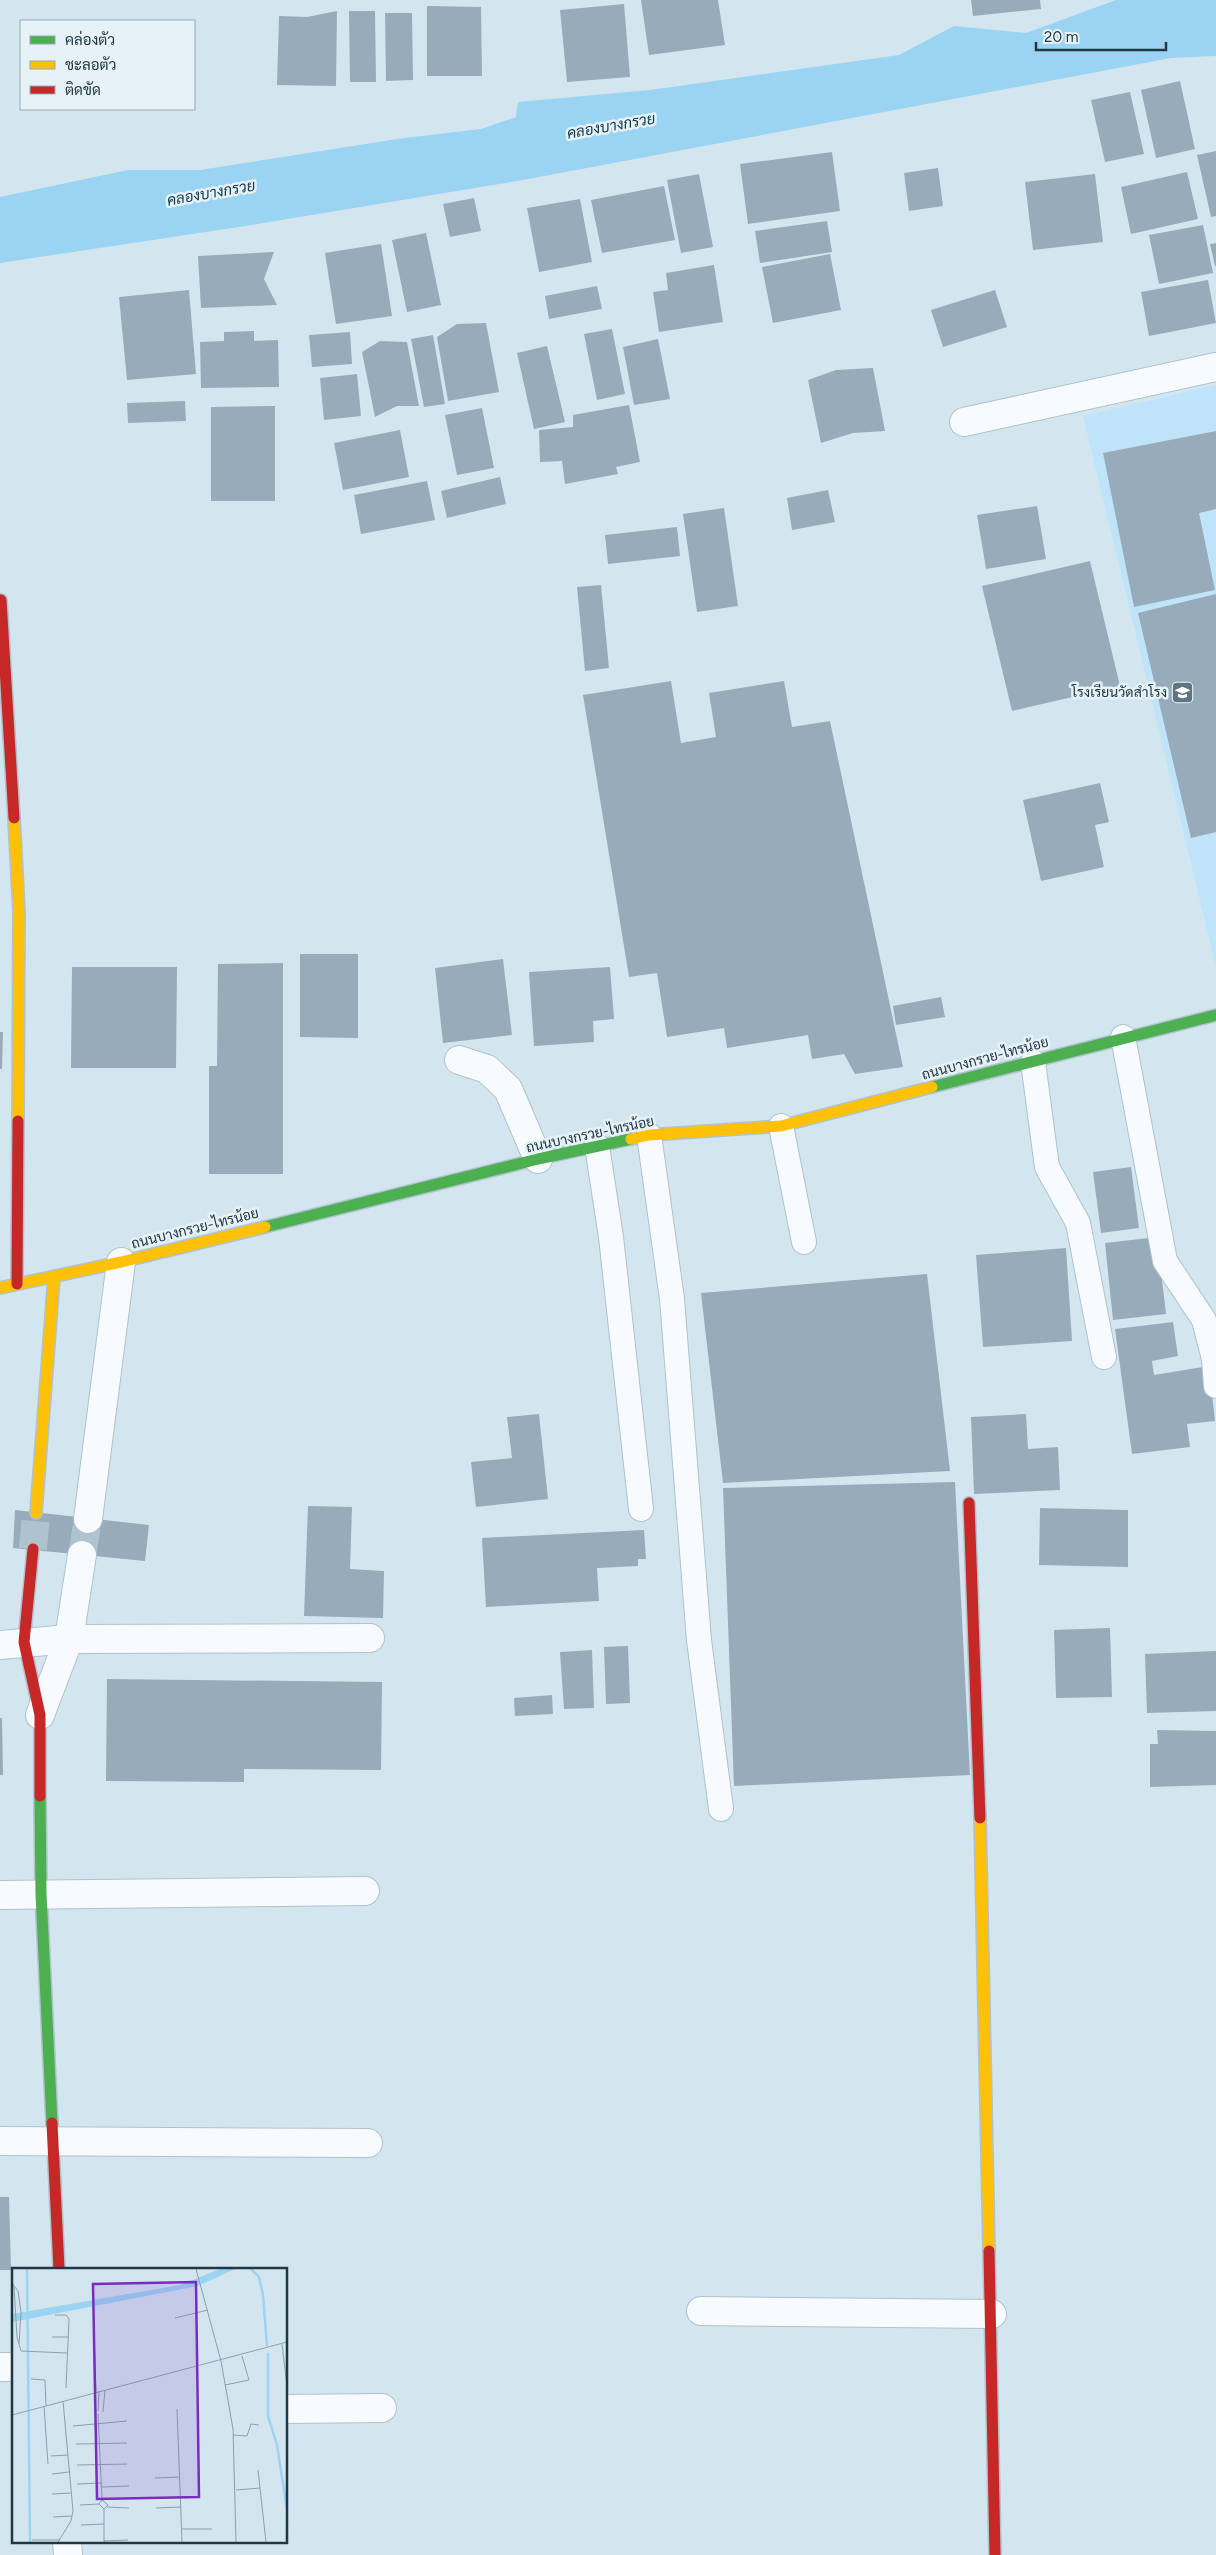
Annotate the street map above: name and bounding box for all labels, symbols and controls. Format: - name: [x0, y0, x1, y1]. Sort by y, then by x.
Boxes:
- legend: [20, 20, 195, 110]
- scale bar: [1036, 20, 1166, 52]
- text: 20 m: [1044, 28, 1078, 46]
- text: คล่องตัว: [65, 30, 115, 49]
- text: ชะลอตัว: [65, 56, 116, 74]
- text: ติดขัด: [65, 81, 101, 99]
- water label: คลองบางกรวย: [565, 109, 657, 143]
- water label: คลองบางกรวย: [165, 176, 257, 210]
- school or university icon: โรงเรียนวัดสำโรง: [1171, 680, 1195, 704]
- place label: โรงเรียนวัดสำโรง: [1071, 683, 1167, 701]
- street label: ถนนบางกรวย-ไทรน้อย: [920, 1032, 1050, 1084]
- street label: ถนนบางกรวย-ไทรน้อย: [524, 1112, 656, 1156]
- street label: ถนนบางกรวย-ไทรน้อย: [129, 1203, 261, 1253]
- inset map: [12, 2268, 288, 2542]

